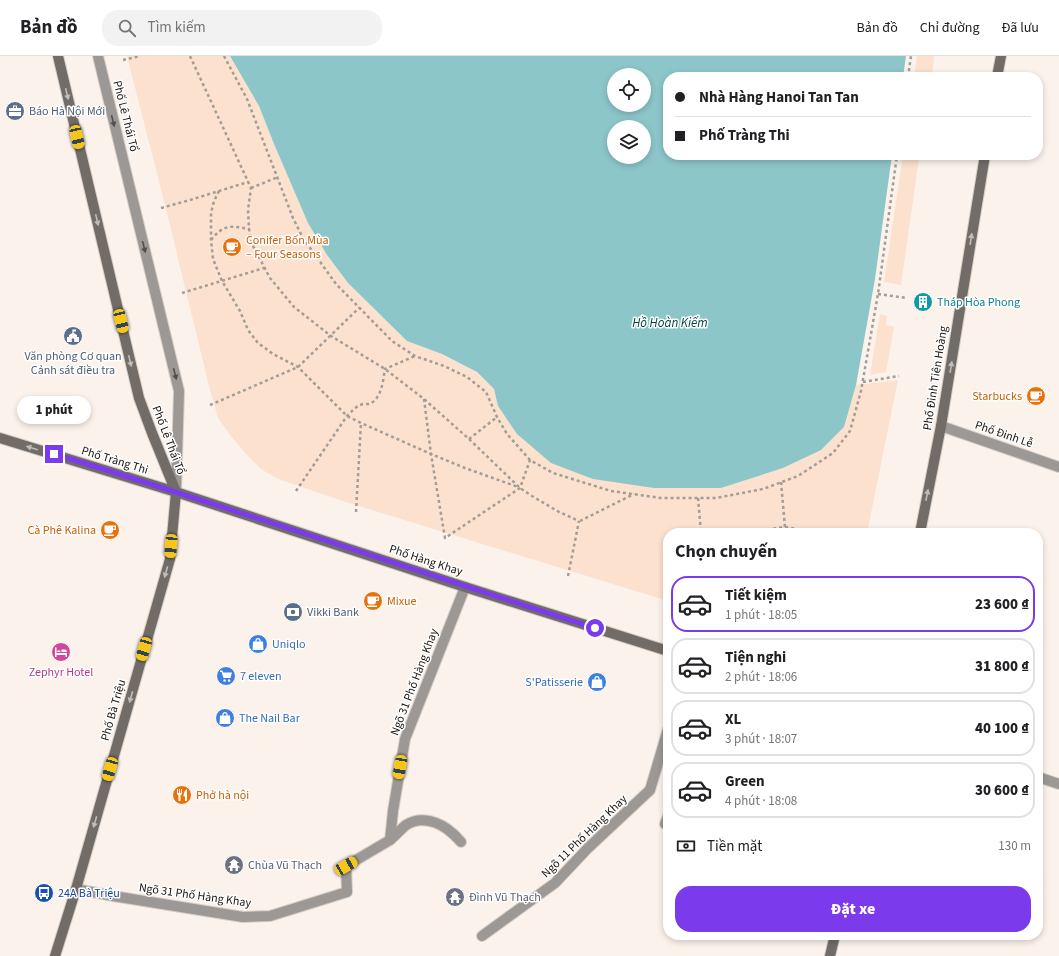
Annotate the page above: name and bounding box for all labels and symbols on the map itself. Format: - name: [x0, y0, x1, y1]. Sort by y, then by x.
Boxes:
- street label: Phố Lê Thái Tổ: [108, 79, 143, 153]
- one-way arrow: [64, 88, 70, 100]
- office icon: Báo Hà Nội Mới: [4, 100, 26, 122]
- place label: Báo Hà Nội Mới: [29, 103, 105, 120]
- one-way arrow: [111, 115, 117, 127]
- car: [68, 124, 86, 150]
- one-way arrow: [94, 214, 100, 227]
- place label: Conifer Bốn Mùa – Four Seasons: [246, 232, 329, 263]
- one-way arrow: [968, 232, 974, 245]
- cafe icon: Conifer Bốn Mùa – Four Seasons: [221, 236, 243, 258]
- one-way arrow: [141, 242, 147, 254]
- building icon: Tháp Hòa Phong: [912, 291, 934, 313]
- place label: Tháp Hòa Phong: [937, 294, 1020, 311]
- car: [112, 308, 130, 334]
- water label: Hồ Hoàn Kiếm: [632, 314, 708, 332]
- public building icon: Văn phòng Cơ quan Cảnh sát điều tra: [62, 325, 84, 347]
- street label: Phố Đinh Tiên Hoàng: [919, 325, 952, 431]
- place label: Văn phòng Cơ quan Cảnh sát điều tra: [24, 348, 122, 379]
- one-way arrow: [127, 355, 133, 367]
- one-way arrow: [948, 361, 954, 373]
- one-way arrow: [172, 368, 178, 380]
- cafe icon: Starbucks: [1025, 385, 1047, 407]
- place label: Starbucks: [972, 388, 1022, 405]
- callout: 1 phút: [17, 396, 91, 424]
- street label: Phố Lê Thái Tổ: [148, 403, 190, 477]
- street label: Phố Đinh Lễ: [973, 417, 1035, 452]
- street label: Phố Tràng Thi: [79, 442, 150, 479]
- one-way arrow: [25, 445, 37, 451]
- route end: [45, 445, 63, 463]
- one-way arrow: [925, 489, 931, 501]
- cafe icon: Cà Phê Kalina: [99, 519, 121, 541]
- place label: Cà Phê Kalina: [27, 522, 96, 539]
- car: [164, 534, 178, 558]
- street label: Phố Hàng Khay: [387, 541, 465, 580]
- one-way arrow: [163, 567, 169, 579]
- cafe icon: Mixue: [362, 590, 384, 612]
- place label: Mixue: [387, 593, 417, 610]
- bank icon: Vikki Bank: [282, 601, 304, 623]
- place label: Vikki Bank: [307, 604, 359, 621]
- route start: [586, 619, 604, 637]
- street label: Ngõ 31 Phố Hàng Khay: [386, 626, 443, 738]
- shop icon: Uniqlo: [247, 633, 269, 655]
- car: [135, 636, 153, 662]
- place label: Uniqlo: [272, 636, 305, 653]
- hotel icon: Zephyr Hotel: [50, 641, 72, 663]
- place label: Zephyr Hotel: [29, 664, 93, 681]
- supermarket icon: 7 eleven: [215, 665, 237, 687]
- place label: 7 eleven: [240, 668, 281, 685]
- shop icon: S'Patisserie: [586, 671, 608, 693]
- place label: S'Patisserie: [525, 674, 583, 691]
- street label: Phố Bà Triệu: [97, 677, 130, 743]
- one-way arrow: [127, 691, 133, 704]
- shop icon: The Nail Bar: [214, 707, 236, 729]
- place label: The Nail Bar: [239, 710, 301, 727]
- car: [392, 754, 408, 780]
- car: [101, 756, 119, 782]
- restaurant icon: Phở hà nội: [171, 784, 193, 806]
- place label: Phở hà nội: [196, 787, 249, 804]
- street label: Ngõ 11 Phố Hàng Khay: [538, 791, 631, 882]
- one-way arrow: [92, 817, 98, 829]
- temple icon: Chùa Vũ Thạch: [223, 854, 245, 876]
- car: [333, 855, 359, 877]
- place label: Chùa Vũ Thạch: [248, 857, 322, 874]
- street label: Ngõ 31 Phố Hàng Khay: [138, 879, 253, 912]
- bus stop icon: 24A Bà Triệu: [33, 882, 55, 904]
- place label: 24A Bà Triệu: [58, 885, 120, 902]
- temple icon: Đình Vũ Thạch: [444, 886, 466, 908]
- place label: Đình Vũ Thạch: [469, 889, 541, 906]

